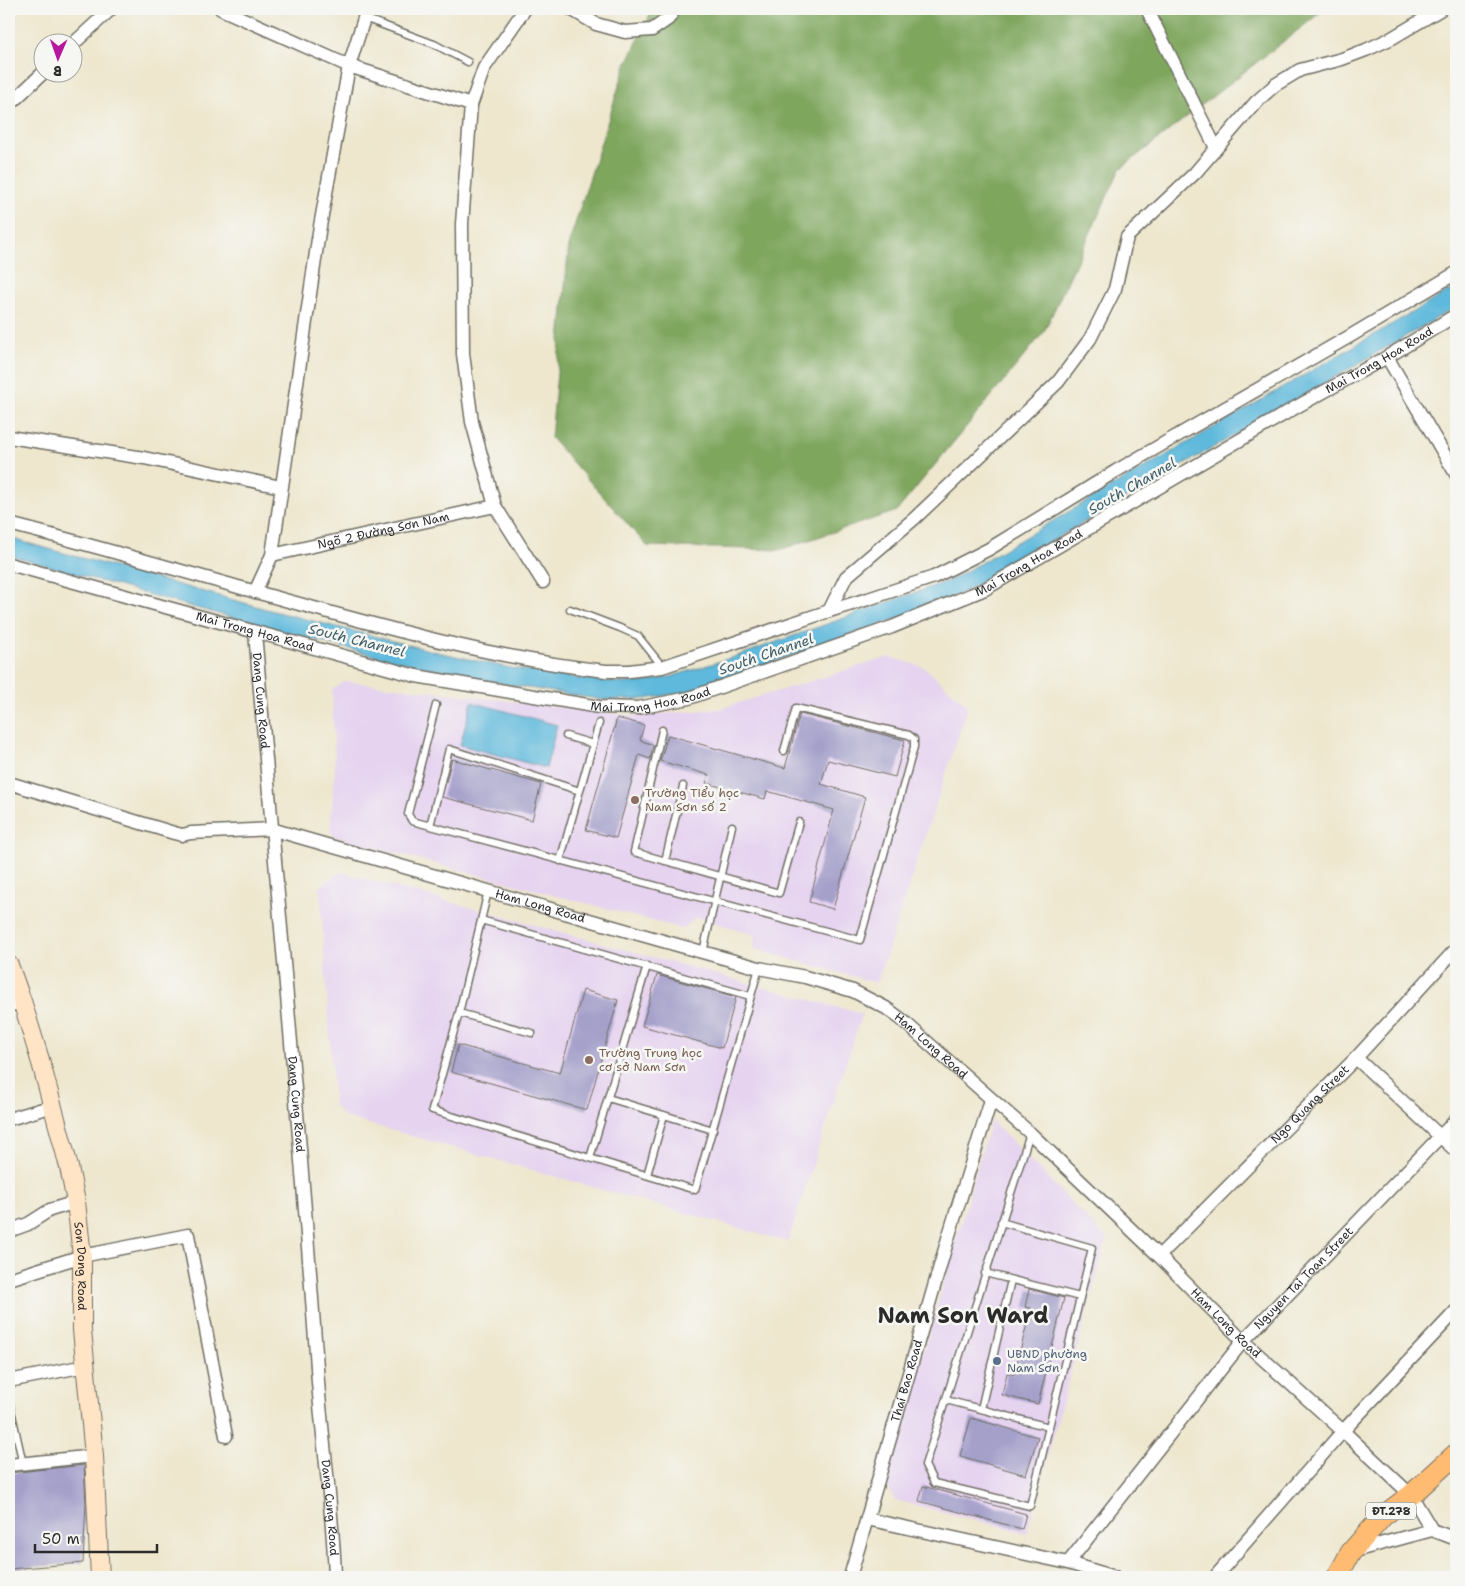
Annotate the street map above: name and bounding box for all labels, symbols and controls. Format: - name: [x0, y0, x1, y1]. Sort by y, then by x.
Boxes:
- north arrow: [32, 32, 82, 82]
- text: B: [53, 62, 62, 80]
- street label: Mai Trong Hoa Road: [1323, 323, 1436, 397]
- water label: South Channel: [1085, 453, 1179, 519]
- street label: Ngõ 2 Đường Sơn Nam: [316, 508, 451, 553]
- street label: Mai Trong Hoa Road: [973, 526, 1086, 600]
- street label: Mai Trong Hoa Road: [194, 608, 316, 656]
- water label: South Channel: [307, 619, 407, 661]
- water label: South Channel: [716, 629, 816, 679]
- street label: Dang Cung Road: [249, 652, 273, 750]
- street label: Mai Trong Hoa Road: [589, 683, 713, 716]
- place label: Trường Tiểu học Nam Sơn số 2: [645, 785, 739, 815]
- marker: Trường Tiểu học Nam Sơn số 2: [629, 794, 641, 806]
- street label: Ham Long Road: [493, 885, 588, 926]
- street label: Ham Long Road: [891, 1009, 971, 1083]
- place label: Trường Trung học cơ sở Nam Sơn: [599, 1045, 702, 1075]
- marker: Trường Trung học cơ sở Nam Sơn: [583, 1054, 595, 1066]
- street label: Dang Cung Road: [284, 1055, 308, 1153]
- street label: Ngo Quang Street: [1267, 1062, 1353, 1147]
- street label: Son Dong Road: [70, 1221, 90, 1311]
- street label: Nguyen Tai Toan Street: [1250, 1223, 1357, 1333]
- street label: Ham Long Road: [1187, 1285, 1265, 1362]
- district label: Nam Son Ward: [877, 1301, 1049, 1330]
- street label: Thai Bao Road: [887, 1338, 926, 1424]
- place label: UBND phường Nam Sơn: [1007, 1346, 1087, 1376]
- marker: UBND phường Nam Sơn: [991, 1355, 1003, 1367]
- street label: Dang Cung Road: [318, 1459, 342, 1557]
- road number: ĐT.278: [1366, 1502, 1416, 1520]
- scale bar: [35, 1521, 158, 1553]
- text: 50 m: [42, 1529, 80, 1549]

